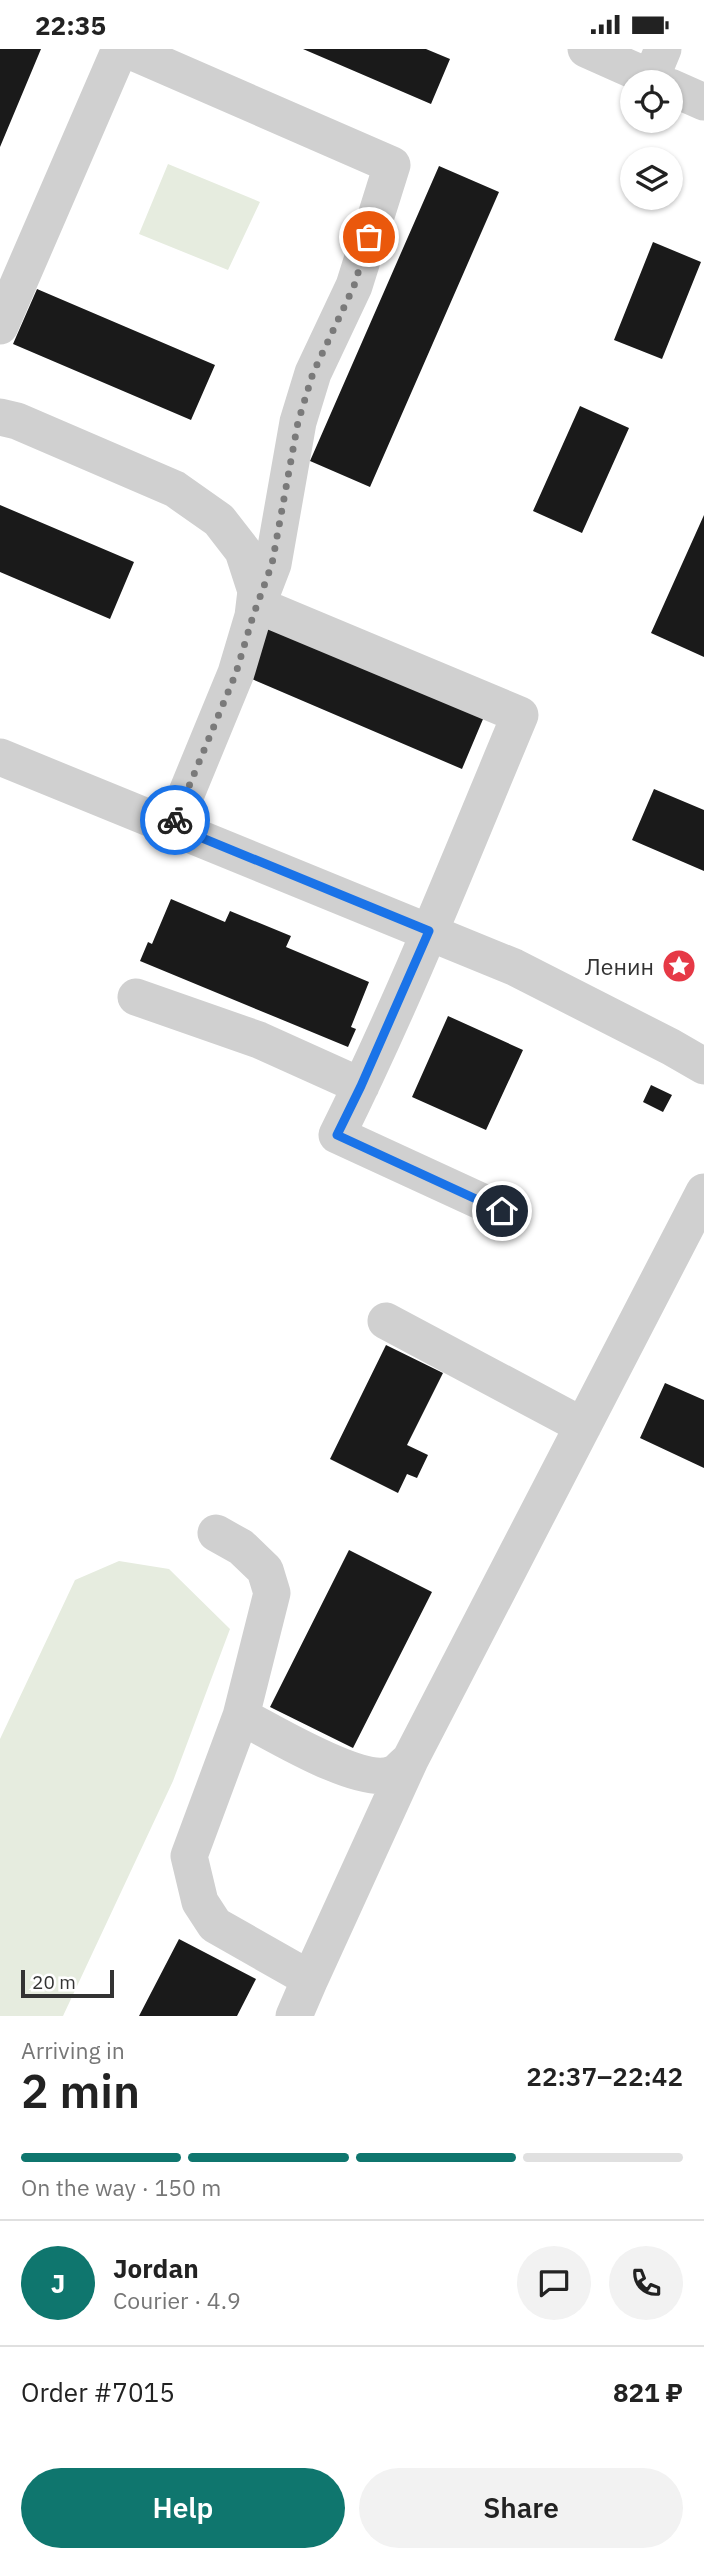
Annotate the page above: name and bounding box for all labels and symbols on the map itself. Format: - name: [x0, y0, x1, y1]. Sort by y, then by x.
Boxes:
- pin: [339, 207, 399, 267]
- courier: [140, 785, 210, 855]
- place icon: Ленин: [660, 947, 698, 985]
- place label: Ленин: [585, 951, 654, 981]
- pin: [472, 1181, 532, 1241]
- scale bar: [21, 1967, 114, 1999]

